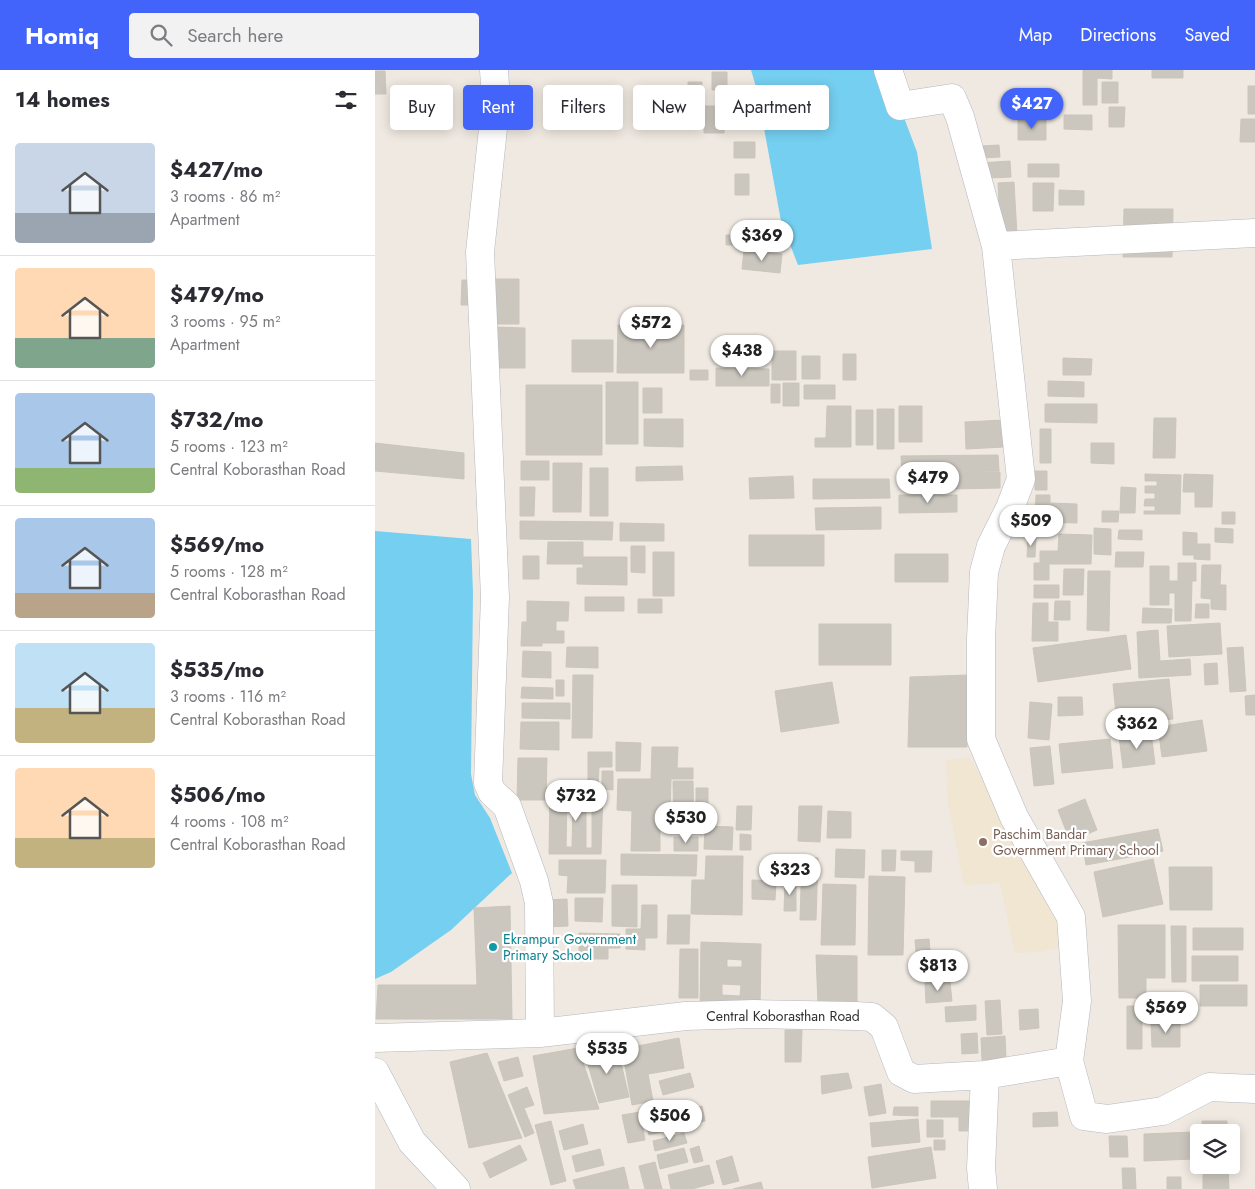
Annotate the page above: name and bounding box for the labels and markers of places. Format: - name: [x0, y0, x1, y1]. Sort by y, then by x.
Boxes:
- pin: $427: [1002, 88, 1062, 130]
- pin: $369: [732, 220, 792, 262]
- pin: $572: [621, 306, 681, 349]
- pin: $438: [712, 334, 772, 377]
- pin: $479: [898, 462, 958, 504]
- pin: $509: [1001, 504, 1061, 547]
- pin: $362: [1107, 708, 1167, 750]
- pin: $732: [546, 780, 606, 822]
- pin: $530: [656, 802, 716, 844]
- place label: Paschim Bandar Government Primary School: [993, 824, 1159, 860]
- marker: Paschim Bandar Government Primary School: [977, 836, 989, 848]
- pin: $323: [760, 854, 820, 896]
- place label: Ekrampur Government Primary School: [503, 929, 637, 965]
- marker: Ekrampur Government Primary School: [487, 941, 499, 953]
- pin: $813: [908, 950, 968, 992]
- pin: $569: [1136, 992, 1196, 1034]
- pin: $535: [577, 1032, 637, 1075]
- pin: $506: [640, 1100, 700, 1142]

